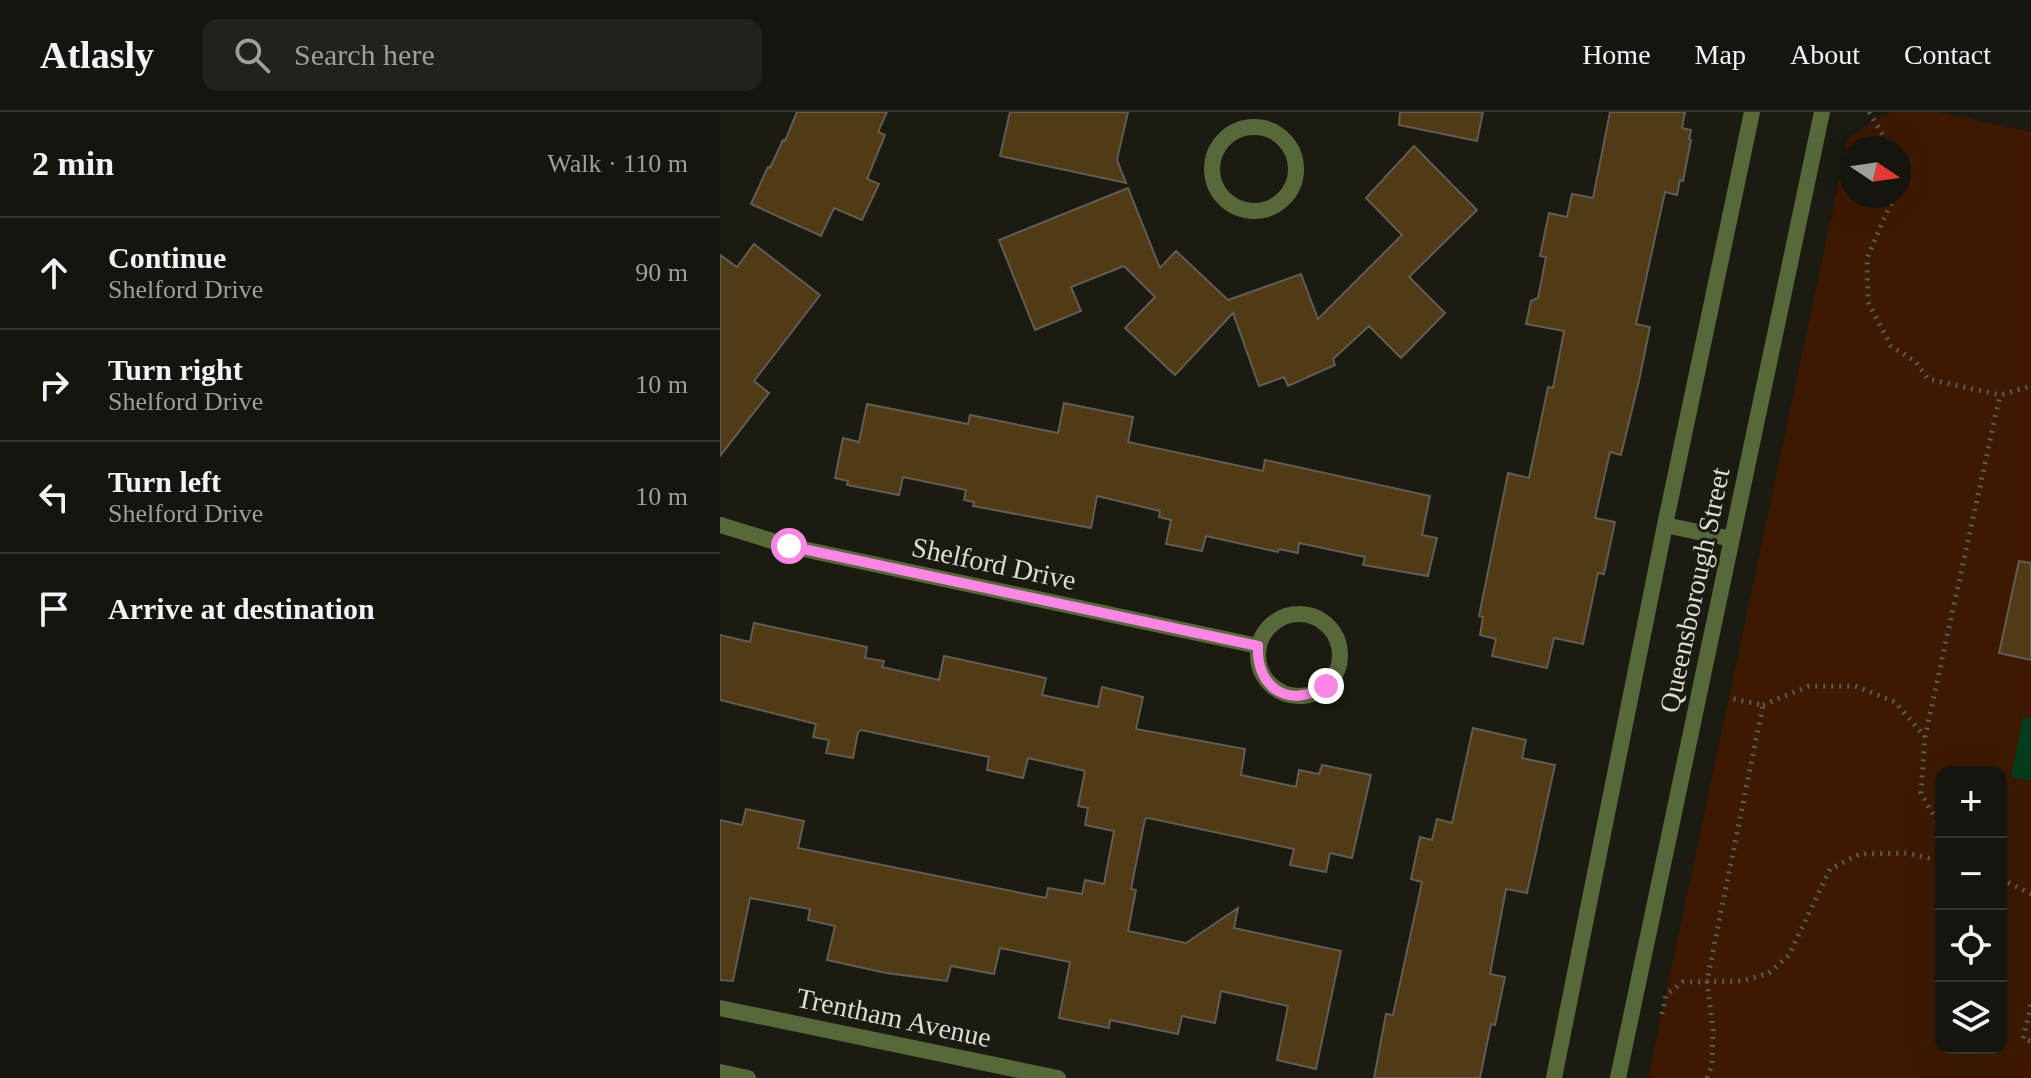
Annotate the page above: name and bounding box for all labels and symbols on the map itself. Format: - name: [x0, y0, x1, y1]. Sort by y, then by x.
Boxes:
- north arrow: [1839, 136, 1911, 208]
- street label: Queensborough Street: [1653, 465, 1736, 715]
- route start: [771, 528, 807, 564]
- street label: Shelford Drive: [909, 531, 1079, 596]
- route end: [1308, 668, 1344, 704]
- street label: Trentham Avenue: [794, 982, 994, 1053]

